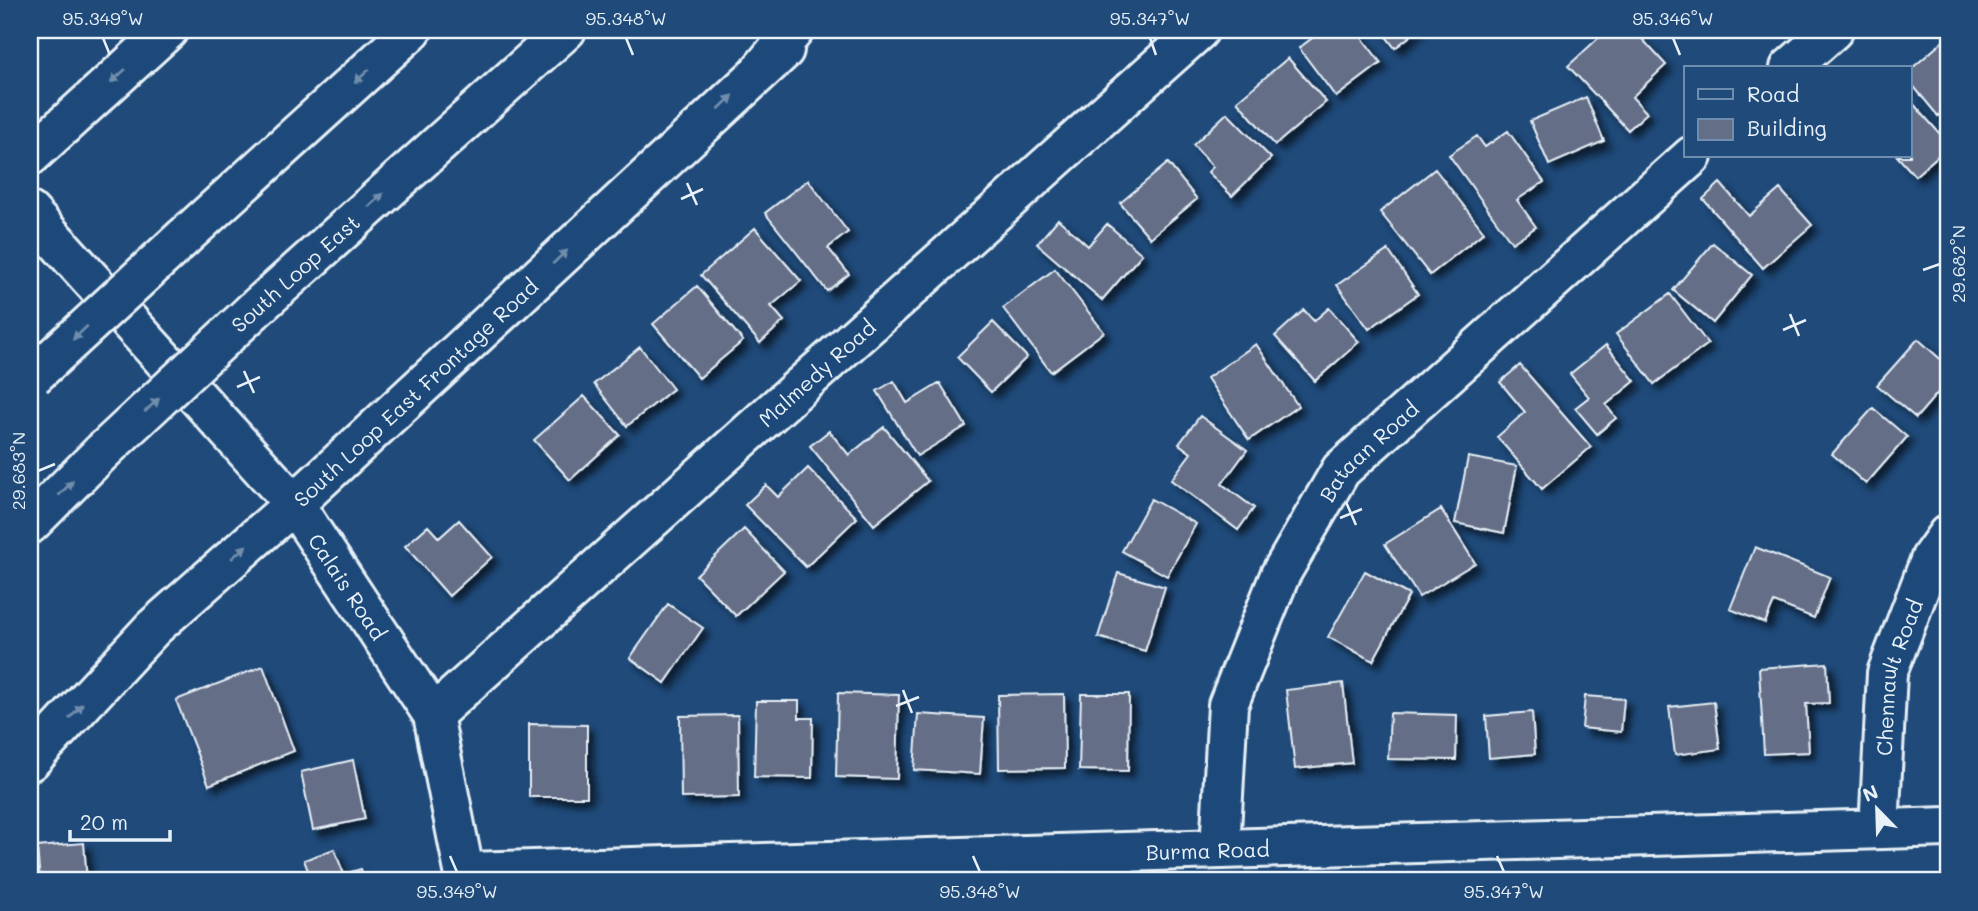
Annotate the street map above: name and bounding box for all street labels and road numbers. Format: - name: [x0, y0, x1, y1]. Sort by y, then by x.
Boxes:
- street label: South Loop East: [225, 208, 365, 338]
- street label: South Loop East Frontage Road: [287, 272, 543, 512]
- street label: Malmedy Road: [752, 313, 880, 432]
- street label: Bataan Road: [1312, 394, 1423, 506]
- street label: Calais Road: [303, 528, 393, 645]
- street label: Chennault Road: [1869, 595, 1928, 756]
- street label: Burma Road: [1145, 834, 1270, 865]

